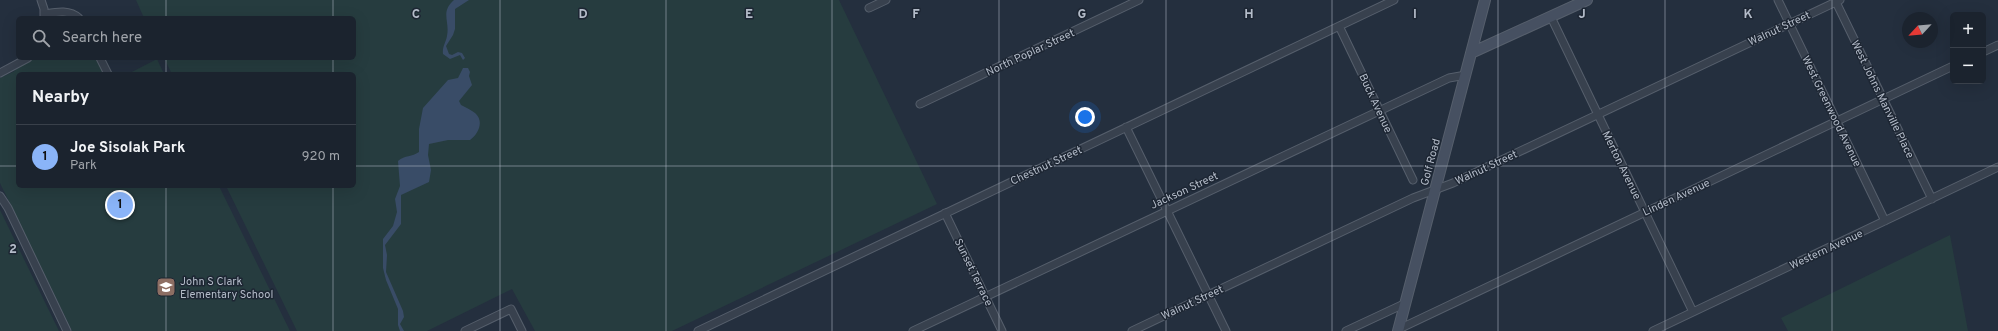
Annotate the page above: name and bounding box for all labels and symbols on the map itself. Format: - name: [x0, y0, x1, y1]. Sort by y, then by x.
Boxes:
- text: C: [412, 7, 420, 23]
- text: D: [578, 7, 588, 23]
- text: E: [745, 7, 753, 23]
- text: F: [912, 7, 920, 23]
- text: G: [1078, 7, 1087, 23]
- text: H: [1244, 7, 1254, 23]
- text: I: [1413, 7, 1417, 23]
- text: J: [1578, 7, 1586, 23]
- text: K: [1743, 7, 1753, 23]
- street label: Walnut Street: [1746, 8, 1813, 49]
- north arrow: [1902, 12, 1938, 48]
- street label: North Poplar Street: [984, 26, 1077, 80]
- street label: West Johns Manville Place: [1847, 38, 1917, 161]
- street label: West Greenwood Avenue: [1798, 54, 1864, 169]
- street label: Buck Avenue: [1355, 72, 1395, 135]
- your location: [1075, 107, 1095, 127]
- street label: Merton Avenue: [1598, 129, 1644, 202]
- street label: Golf Road: [1418, 137, 1444, 187]
- street label: Chestnut Street: [1008, 143, 1084, 189]
- street label: Walnut Street: [1453, 147, 1520, 188]
- street label: Jackson Street: [1148, 169, 1221, 213]
- street label: Linden Avenue: [1641, 176, 1712, 220]
- pin: 1: [107, 190, 133, 220]
- street label: Western Avenue: [1788, 227, 1865, 273]
- street label: Sunset Terrace: [951, 236, 996, 309]
- text: 2: [9, 242, 17, 258]
- place label: John S Clark Elementary School: [180, 275, 273, 302]
- school or university icon: John S Clark Elementary School: [155, 276, 177, 298]
- street label: Walnut Street: [1159, 282, 1226, 323]

